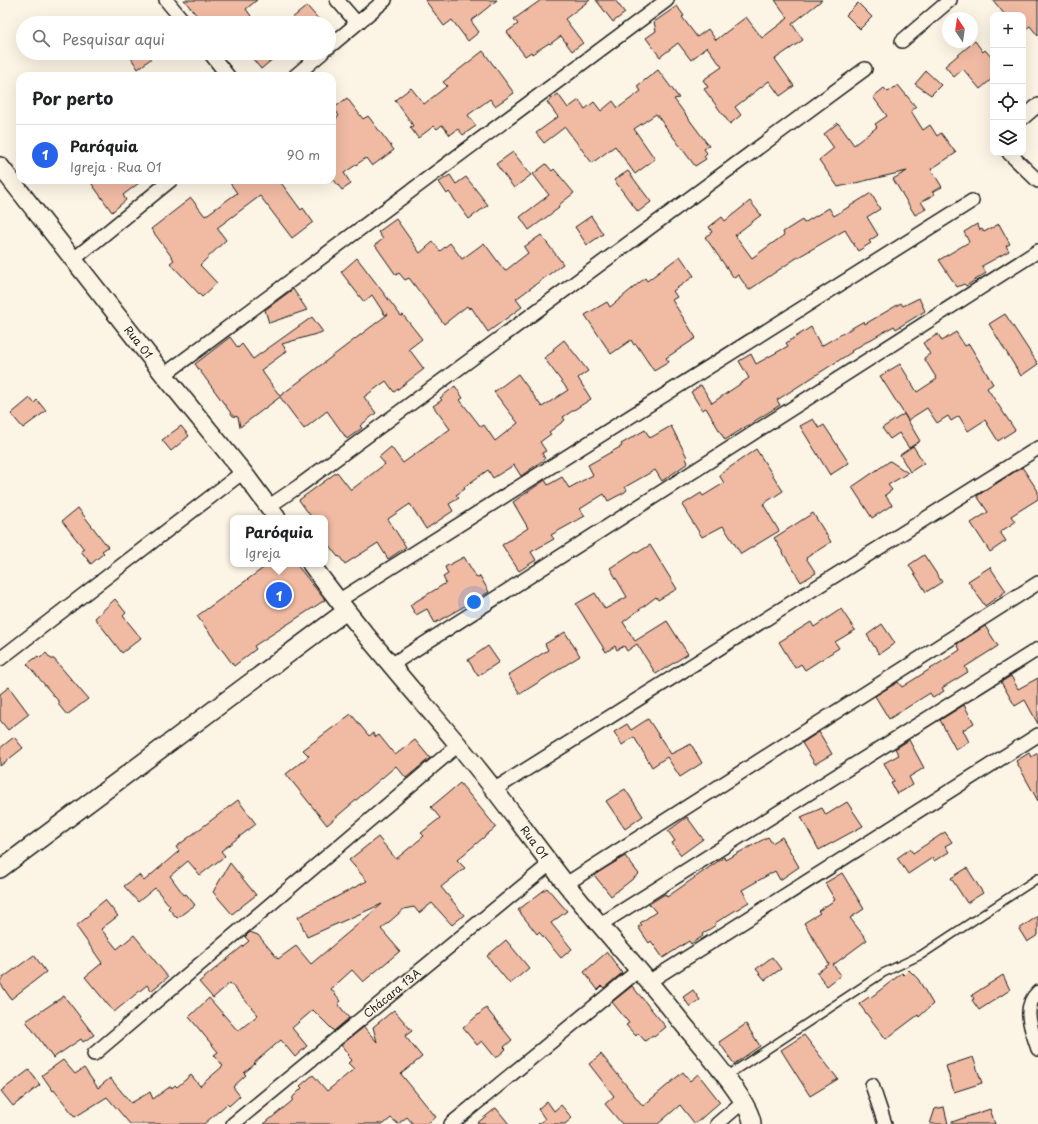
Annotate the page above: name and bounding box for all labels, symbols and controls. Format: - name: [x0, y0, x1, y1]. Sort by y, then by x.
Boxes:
- north arrow: [942, 12, 978, 48]
- map controls: [990, 12, 1026, 156]
- button: +: [990, 12, 1026, 48]
- search box: [16, 16, 336, 60]
- icon: search: [30, 27, 52, 49]
- text: Pesquisar aqui: [62, 27, 165, 50]
- button: −: [990, 48, 1026, 84]
- button: locate: [990, 84, 1026, 120]
- text: Por perto: [32, 85, 113, 111]
- button: layers: [990, 120, 1026, 156]
- text: Paróquia: [70, 134, 138, 157]
- text: 1: [42, 145, 48, 164]
- text: 90 m: [287, 145, 320, 164]
- text: Igreja · Rua 01: [70, 157, 162, 176]
- street label: Rua 01: [120, 322, 157, 362]
- popup: [230, 515, 328, 567]
- text: Paróquia: [245, 520, 313, 543]
- text: Igreja: [245, 543, 280, 562]
- pin: 1: [266, 580, 292, 610]
- your location: [464, 592, 484, 612]
- street label: Rua 01: [517, 822, 553, 862]
- street label: Chácara 13A: [360, 964, 424, 1022]

